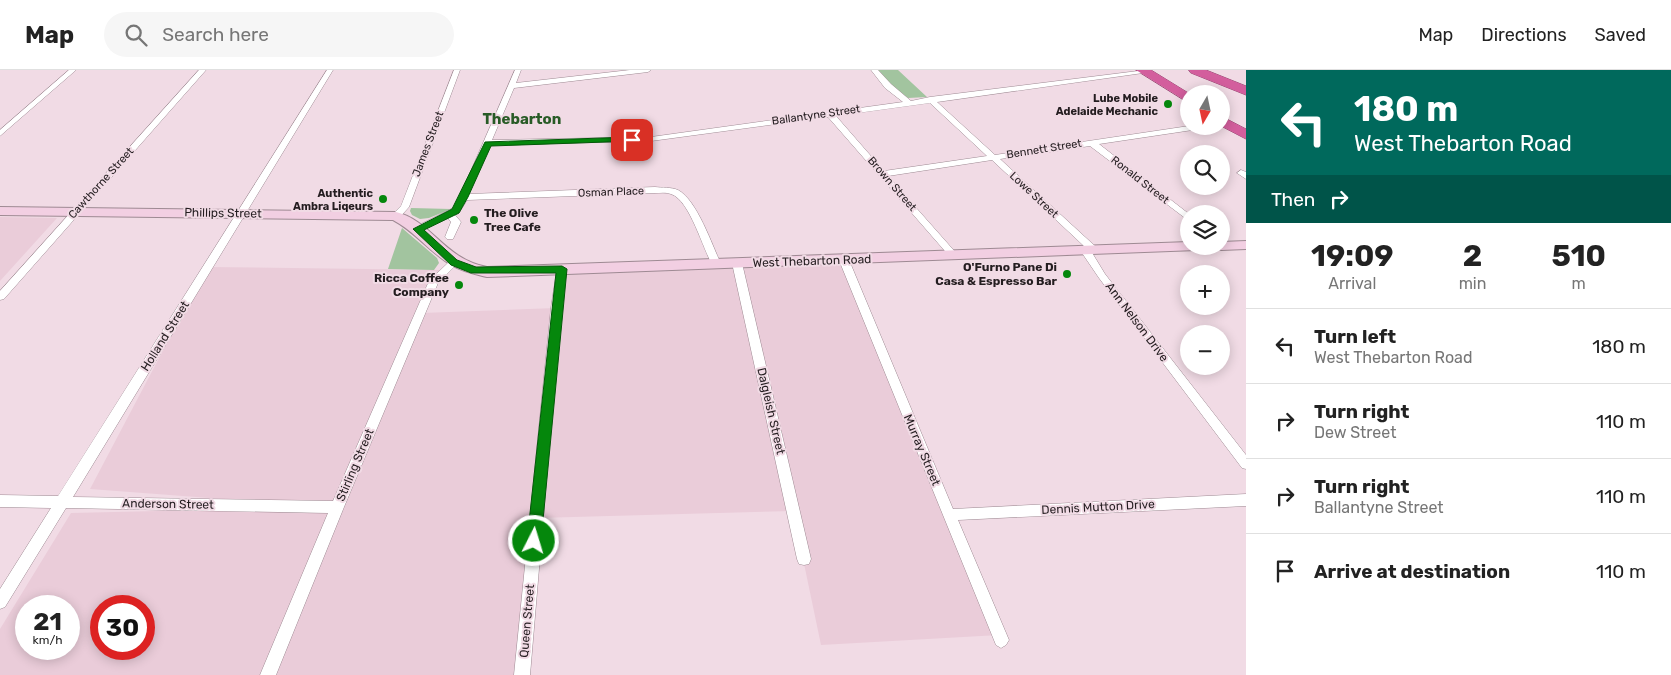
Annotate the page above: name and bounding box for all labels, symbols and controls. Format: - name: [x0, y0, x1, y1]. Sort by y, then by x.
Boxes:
- search box: [104, 12, 454, 57]
- text: Map: [25, 21, 74, 49]
- icon: search: [122, 21, 150, 49]
- text: Search here: [162, 23, 269, 46]
- text: Map: [1418, 24, 1453, 46]
- text: Directions: [1481, 24, 1567, 46]
- text: Saved: [1595, 24, 1646, 46]
- north arrow: [1180, 85, 1230, 135]
- map controls: [1180, 85, 1230, 375]
- text: 180 m: [1354, 88, 1458, 130]
- icon: left: [1271, 90, 1336, 155]
- place label: Lube Mobile Adelaide Mechanic: [1056, 92, 1159, 118]
- marker: Lube Mobile Adelaide Mechanic: [1162, 98, 1174, 110]
- street label: Ballantyne Street: [771, 102, 862, 128]
- street label: James Street: [410, 109, 447, 179]
- district label: Thebarton: [483, 110, 561, 128]
- pin: [611, 119, 653, 161]
- icon: arrive: [618, 126, 646, 154]
- text: West Thebarton Road: [1354, 130, 1572, 157]
- street label: Bennett Street: [1005, 137, 1083, 161]
- street label: Cawthorne Street: [66, 144, 137, 221]
- button: search: [1180, 145, 1230, 195]
- street label: Ronald Street: [1108, 153, 1172, 207]
- street label: Brown Street: [865, 154, 920, 214]
- street label: Lowe Street: [1007, 169, 1061, 221]
- street label: Osman Place: [578, 184, 644, 200]
- icon: right: [1325, 185, 1353, 213]
- place label: Authentic Ambra Liqeurs: [293, 187, 373, 213]
- text: Then: [1271, 188, 1315, 211]
- marker: Authentic Ambra Liqeurs: [377, 193, 389, 205]
- street label: Phillips Street: [184, 205, 262, 221]
- button: layers: [1180, 205, 1230, 255]
- place label: The Olive Tree Cafe: [484, 206, 541, 234]
- marker: The Olive Tree Cafe: [468, 214, 480, 226]
- text: 19:09: [1311, 238, 1394, 274]
- text: 2: [1463, 238, 1482, 274]
- text: 510: [1551, 238, 1606, 274]
- street label: West Thebarton Road: [752, 252, 872, 270]
- place label: O'Furno Pane Di Casa & Espresso Bar: [935, 260, 1058, 288]
- button: +: [1180, 265, 1230, 315]
- marker: O'Furno Pane Di Casa & Espresso Bar: [1061, 268, 1073, 280]
- place label: Ricca Coffee Company: [374, 271, 449, 299]
- text: Arrival: [1328, 274, 1376, 293]
- text: min: [1459, 274, 1486, 293]
- text: m: [1572, 274, 1586, 293]
- marker: Ricca Coffee Company: [453, 279, 465, 291]
- street label: Ann Nelson Drive: [1103, 280, 1172, 365]
- street label: Holland Street: [138, 298, 192, 374]
- button: −: [1180, 325, 1230, 375]
- text: Turn left: [1314, 325, 1396, 348]
- icon: left: [1271, 332, 1299, 360]
- text: 180 m: [1592, 335, 1646, 358]
- text: West Thebarton Road: [1314, 348, 1472, 367]
- street label: Dalgleish Street: [754, 366, 788, 456]
- text: Turn right: [1314, 400, 1409, 423]
- icon: right: [1271, 407, 1299, 435]
- text: 110 m: [1596, 410, 1646, 433]
- street label: Murray Street: [901, 412, 943, 488]
- text: Dew Street: [1314, 423, 1396, 442]
- street label: Stirling Street: [333, 426, 377, 503]
- text: Turn right: [1314, 475, 1409, 498]
- icon: right: [1271, 482, 1299, 510]
- text: 110 m: [1596, 485, 1646, 508]
- street label: Anderson Street: [122, 496, 214, 512]
- street label: Dennis Mutton Drive: [1041, 497, 1155, 517]
- text: Ballantyne Street: [1314, 498, 1444, 517]
- position arrow: [507, 514, 559, 566]
- icon: arrive: [1271, 557, 1299, 585]
- text: Arrive at destination: [1314, 560, 1510, 583]
- text: 110 m: [1596, 560, 1646, 583]
- street label: Queen Street: [517, 583, 537, 658]
- speed limit sign: 30: [90, 595, 155, 660]
- text: 21: [33, 607, 62, 636]
- text: km/h: [33, 633, 62, 647]

